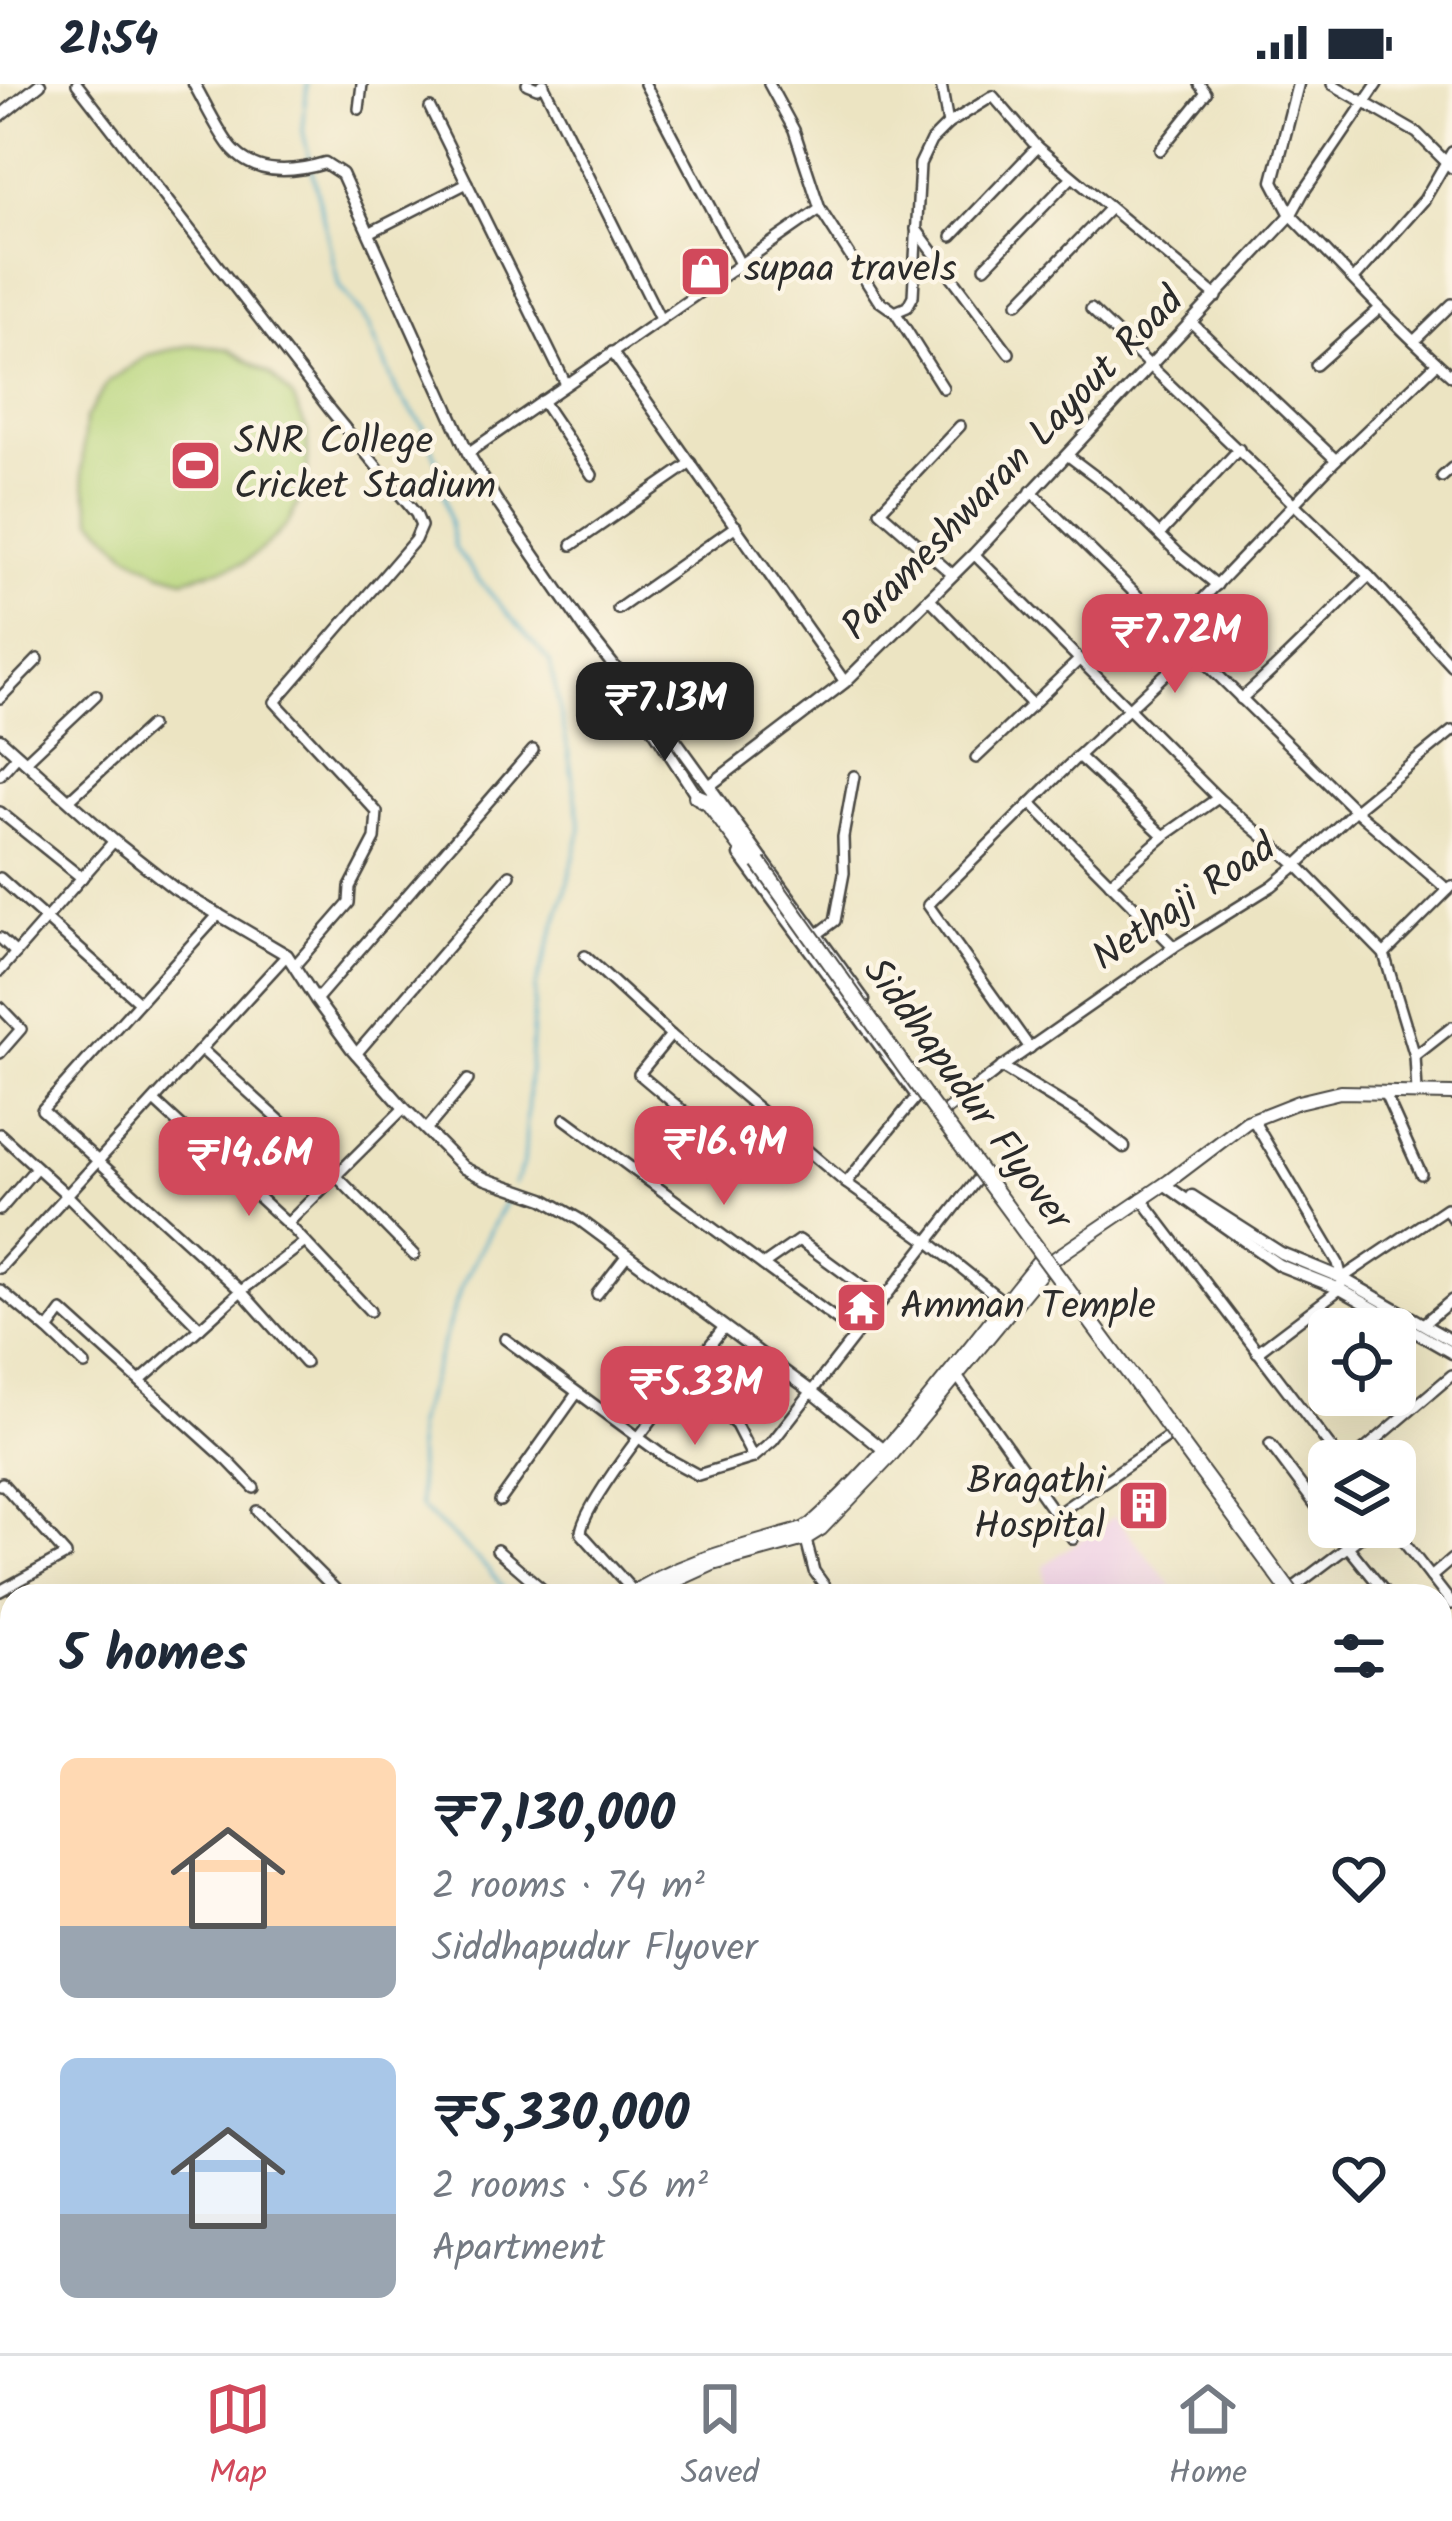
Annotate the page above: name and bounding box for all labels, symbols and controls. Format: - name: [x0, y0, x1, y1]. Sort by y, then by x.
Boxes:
- text: 21:54: [60, 6, 158, 78]
- place label: supaa travels: [744, 240, 957, 302]
- shop icon: supaa travels: [677, 243, 733, 299]
- street label: Parameshwaran Layout Road: [828, 273, 1201, 656]
- place label: SNR College Cricket Stadium: [234, 412, 496, 519]
- sports icon: SNR College Cricket Stadium: [167, 437, 223, 493]
- pin: ₹7.72M: [1077, 594, 1273, 696]
- text: ₹7.72M: [1109, 602, 1241, 664]
- pin: ₹7.13M: [567, 662, 763, 764]
- text: ₹7.13M: [603, 670, 727, 732]
- street label: Nethaji Road: [1080, 818, 1291, 989]
- street label: Siddhapudur Flyover: [845, 945, 1088, 1246]
- pin: ₹16.9M: [626, 1106, 822, 1208]
- text: ₹16.9M: [661, 1114, 787, 1176]
- pin: ₹14.6M: [151, 1117, 347, 1219]
- text: ₹14.6M: [186, 1125, 312, 1187]
- place label: Amman Temple: [900, 1277, 1156, 1339]
- temple icon: Amman Temple: [833, 1280, 889, 1336]
- map controls: [1308, 1308, 1416, 1548]
- button: locate: [1308, 1308, 1416, 1416]
- pin: ₹5.33M: [597, 1346, 793, 1448]
- text: ₹5.33M: [627, 1354, 763, 1416]
- button: layers: [1308, 1440, 1416, 1548]
- place label: Bragathi Hospital: [967, 1452, 1107, 1559]
- building icon: Bragathi Hospital: [1116, 1477, 1172, 1533]
- text: 5 homes: [60, 1616, 248, 1697]
- icon: filters: [1326, 1623, 1392, 1689]
- text: ₹7,130,000: [432, 1776, 675, 1857]
- icon: home: [156, 1806, 300, 1950]
- icon: heart: [1326, 1845, 1392, 1911]
- text: 2 rooms · 74 m²: [432, 1857, 705, 1919]
- text: Siddhapudur Flyover: [432, 1919, 757, 1981]
- text: ₹5,330,000: [432, 2076, 689, 2157]
- icon: home: [156, 2106, 300, 2250]
- icon: heart: [1326, 2145, 1392, 2211]
- text: 2 rooms · 56 m²: [432, 2157, 708, 2219]
- text: Apartment: [432, 2219, 605, 2281]
- tab: Map: [205, 2376, 271, 2501]
- tab: Saved: [681, 2376, 759, 2501]
- tab: Home: [1169, 2376, 1247, 2501]

